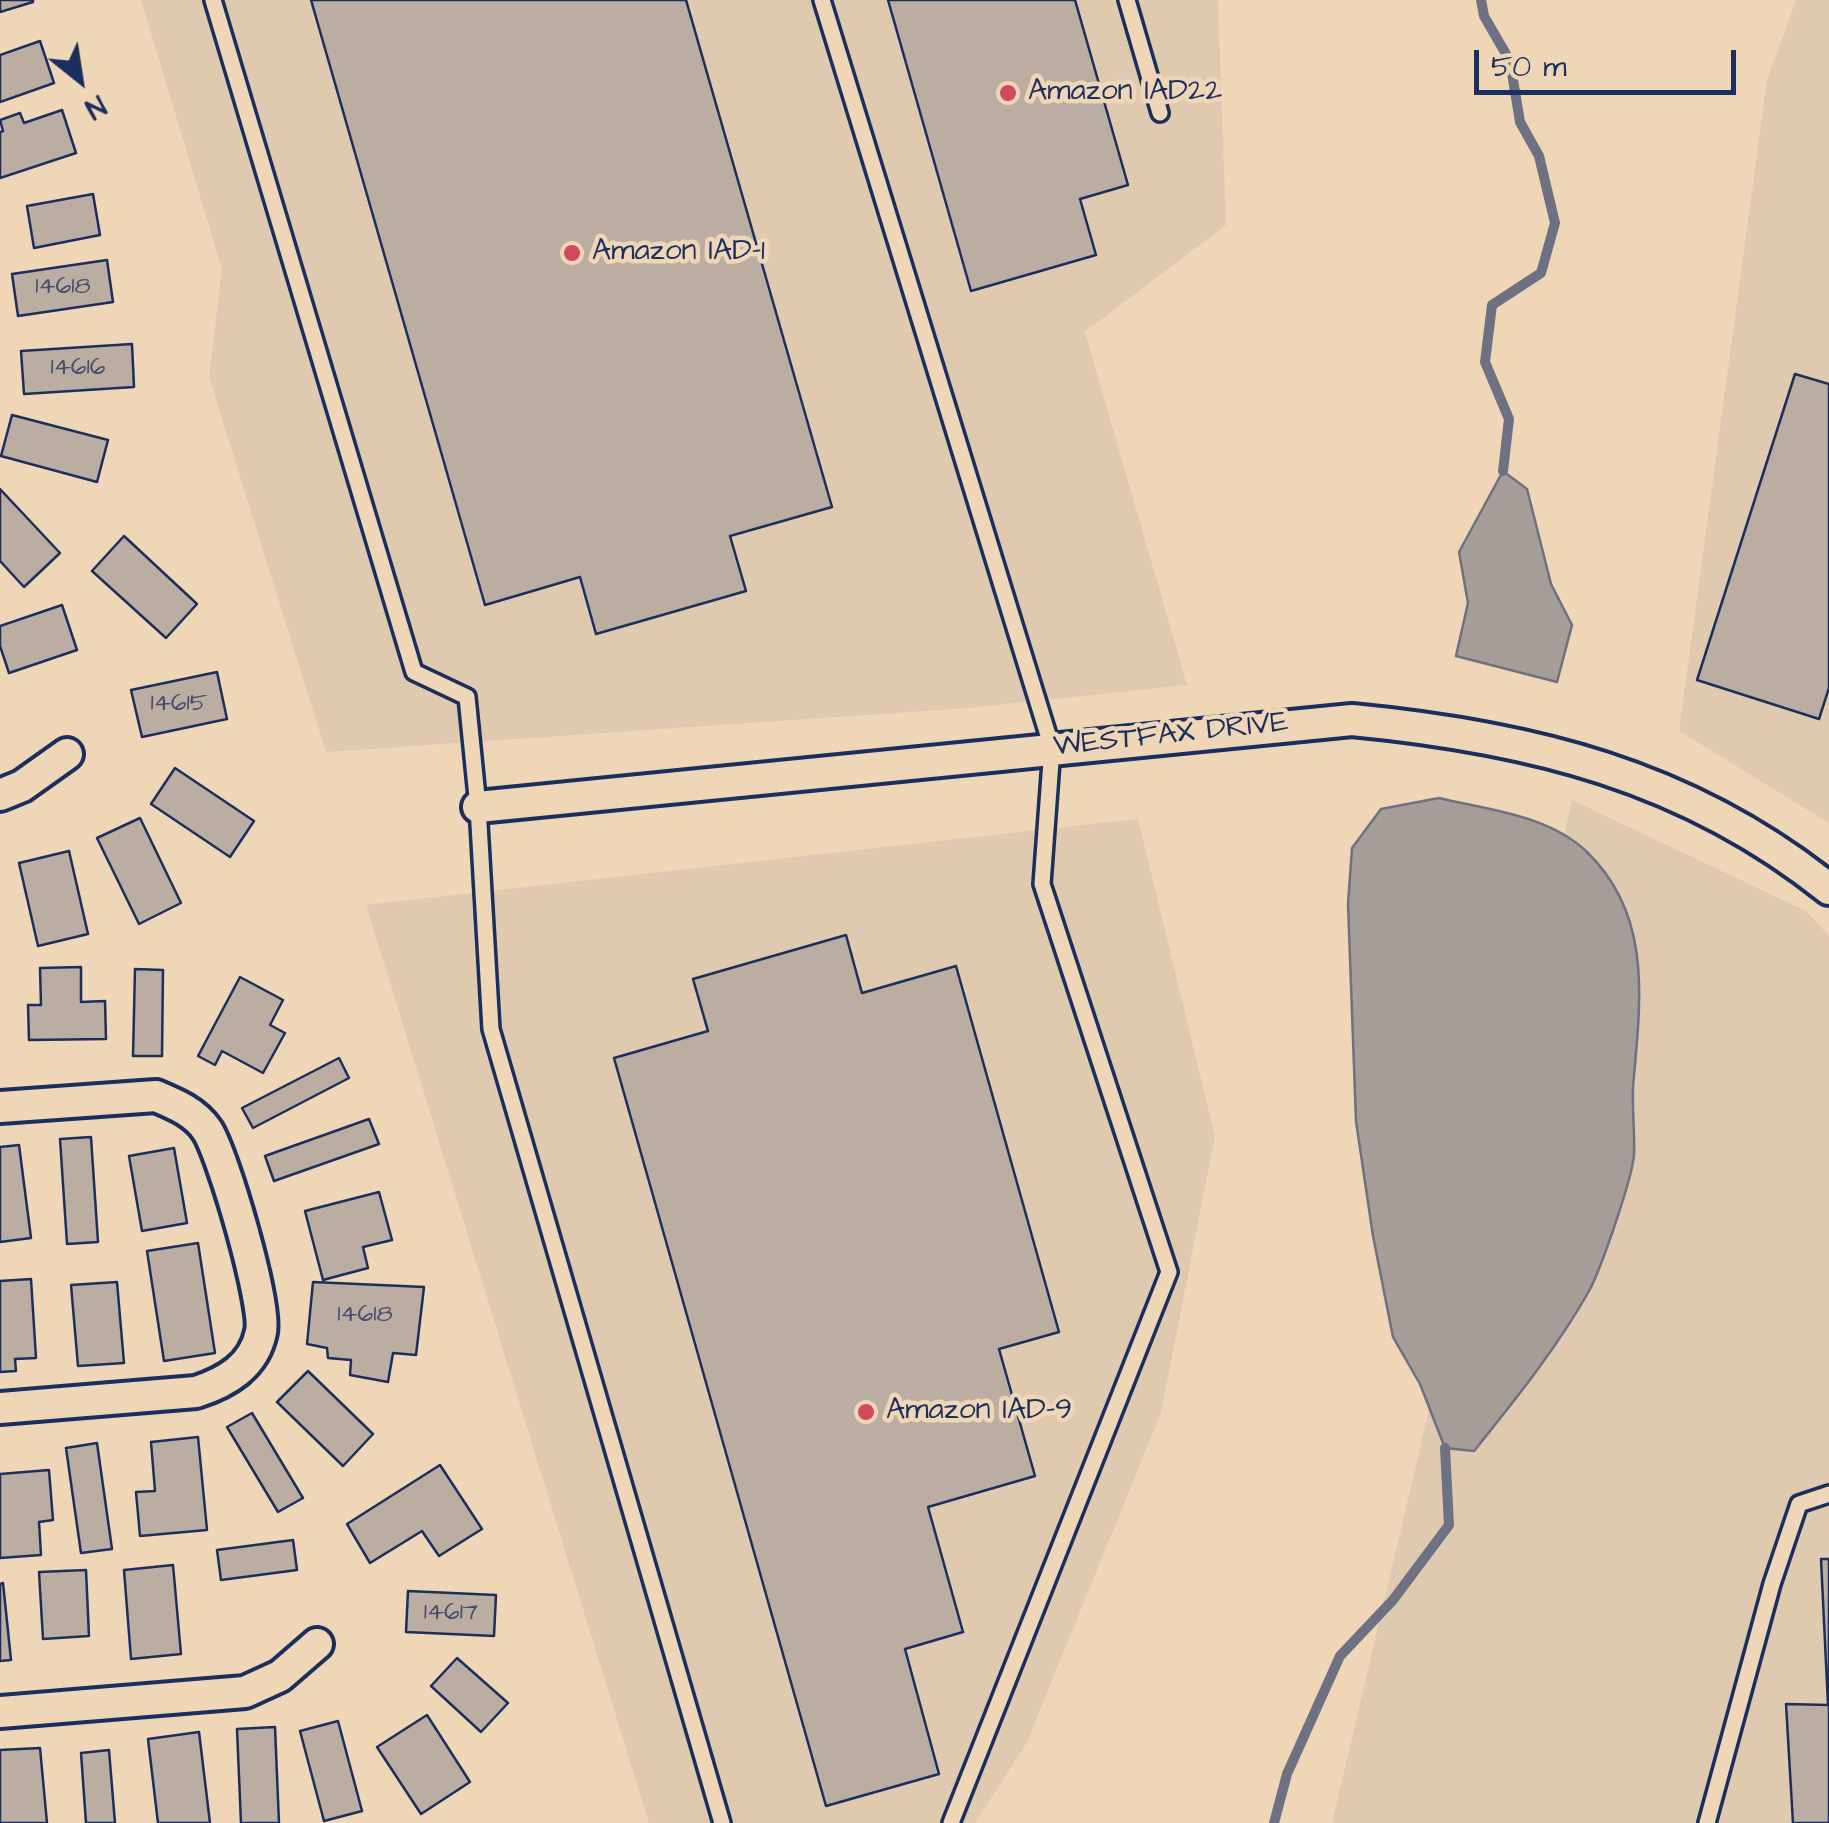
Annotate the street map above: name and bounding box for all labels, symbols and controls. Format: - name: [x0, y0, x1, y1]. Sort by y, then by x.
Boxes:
- north arrow: [30, 30, 130, 130]
- scale bar: [1479, 30, 1742, 92]
- text: 50 m: [1491, 46, 1567, 88]
- place label: Amazon IAD22: [1028, 75, 1222, 111]
- marker: Amazon IAD22: [997, 82, 1019, 104]
- text: N: [78, 85, 113, 128]
- place label: Amazon IAD-1: [592, 235, 765, 271]
- marker: Amazon IAD-1: [561, 242, 583, 264]
- house number: 14618: [35, 273, 91, 303]
- house number: 14616: [51, 354, 105, 384]
- house number: 14615: [151, 690, 207, 720]
- street label: WESTFAX DRIVE: [1052, 706, 1290, 766]
- house number: 14618: [337, 1301, 393, 1331]
- place label: Amazon IAD-9: [886, 1394, 1072, 1430]
- marker: Amazon IAD-9: [855, 1401, 877, 1423]
- house number: 14617: [424, 1599, 478, 1629]

